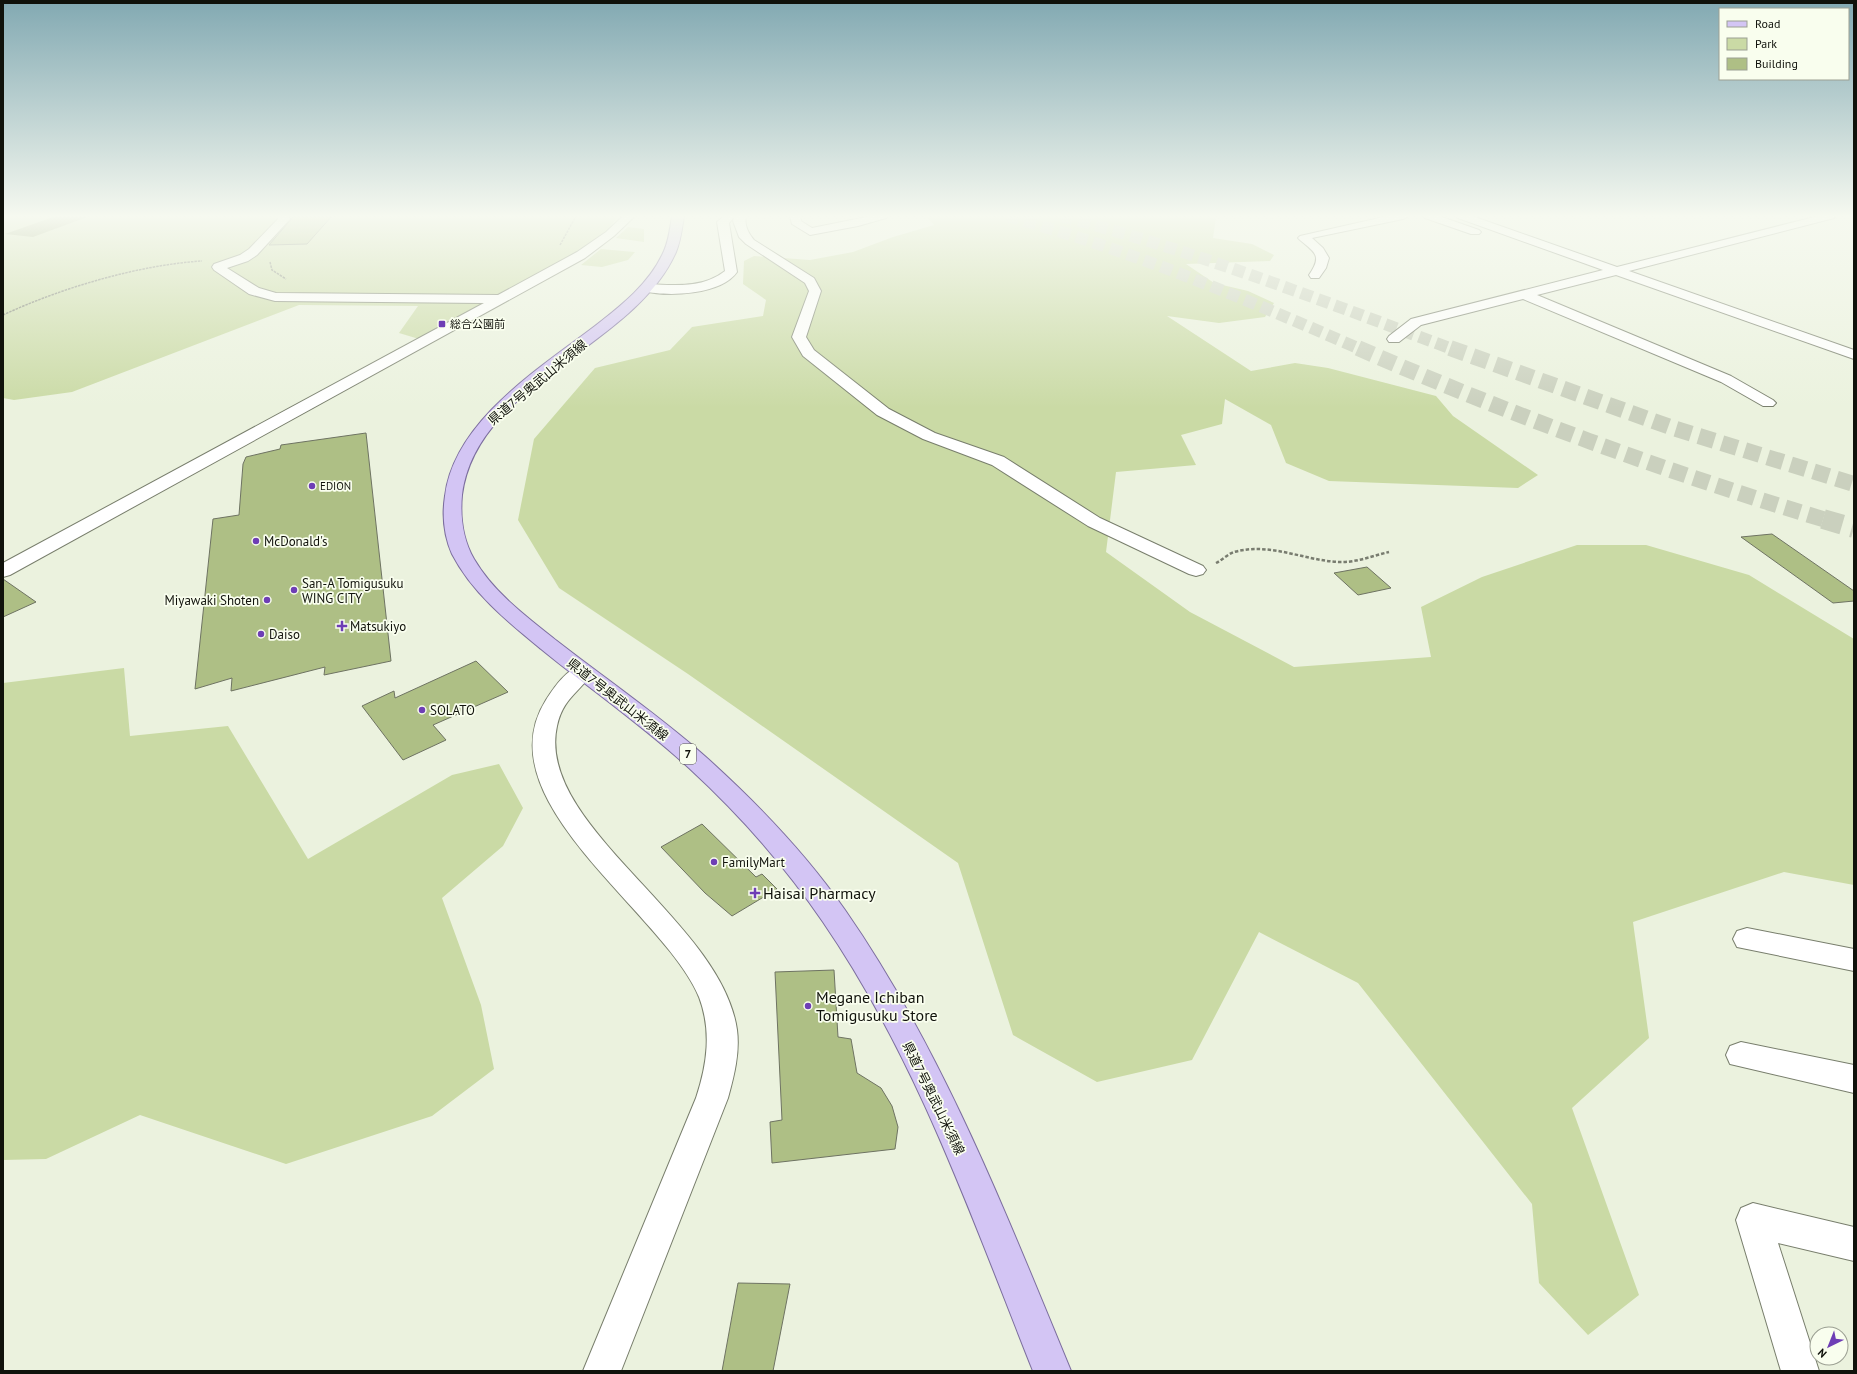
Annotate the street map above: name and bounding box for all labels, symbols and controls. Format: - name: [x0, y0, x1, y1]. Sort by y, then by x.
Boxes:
- legend: [1719, 8, 1849, 80]
- text: Road: [1755, 16, 1780, 31]
- text: Park: [1755, 36, 1777, 51]
- text: Building: [1755, 56, 1798, 71]
- place label: 総合公園前: [450, 317, 505, 331]
- marker: 総合公園前: [437, 319, 447, 329]
- street label: 県道7号奥武山米須線: [484, 336, 590, 429]
- place label: EDION: [320, 479, 351, 493]
- marker: EDION: [307, 481, 317, 491]
- place label: McDonald's: [264, 533, 327, 550]
- marker: McDonald's: [251, 536, 261, 546]
- place label: San-A Tomigusuku WING CITY: [302, 575, 404, 607]
- marker: San-A Tomigusuku WING CITY: [289, 585, 299, 595]
- place label: Miyawaki Shoten: [165, 592, 259, 609]
- marker: Miyawaki Shoten: [262, 595, 272, 605]
- place label: Matsukiyo: [350, 618, 406, 635]
- marker: Matsukiyo: [337, 621, 347, 631]
- place label: Daiso: [269, 626, 300, 643]
- marker: Daiso: [256, 629, 266, 639]
- street label: 県道7号奥武山米須線: [564, 654, 672, 744]
- place label: SOLATO: [430, 702, 475, 719]
- marker: SOLATO: [417, 705, 427, 715]
- road number: 7: [680, 744, 696, 764]
- place label: FamilyMart: [722, 854, 786, 871]
- marker: FamilyMart: [709, 857, 719, 867]
- place label: Haisai Pharmacy: [763, 883, 876, 903]
- marker: Haisai Pharmacy: [750, 888, 760, 898]
- place label: Megane Ichiban Tomigusuku Store: [816, 987, 938, 1025]
- marker: Megane Ichiban Tomigusuku Store: [803, 1001, 813, 1011]
- street label: 県道7号奥武山米須線: [899, 1039, 968, 1158]
- north arrow: [1809, 1326, 1849, 1366]
- text: N: [1815, 1346, 1830, 1361]

